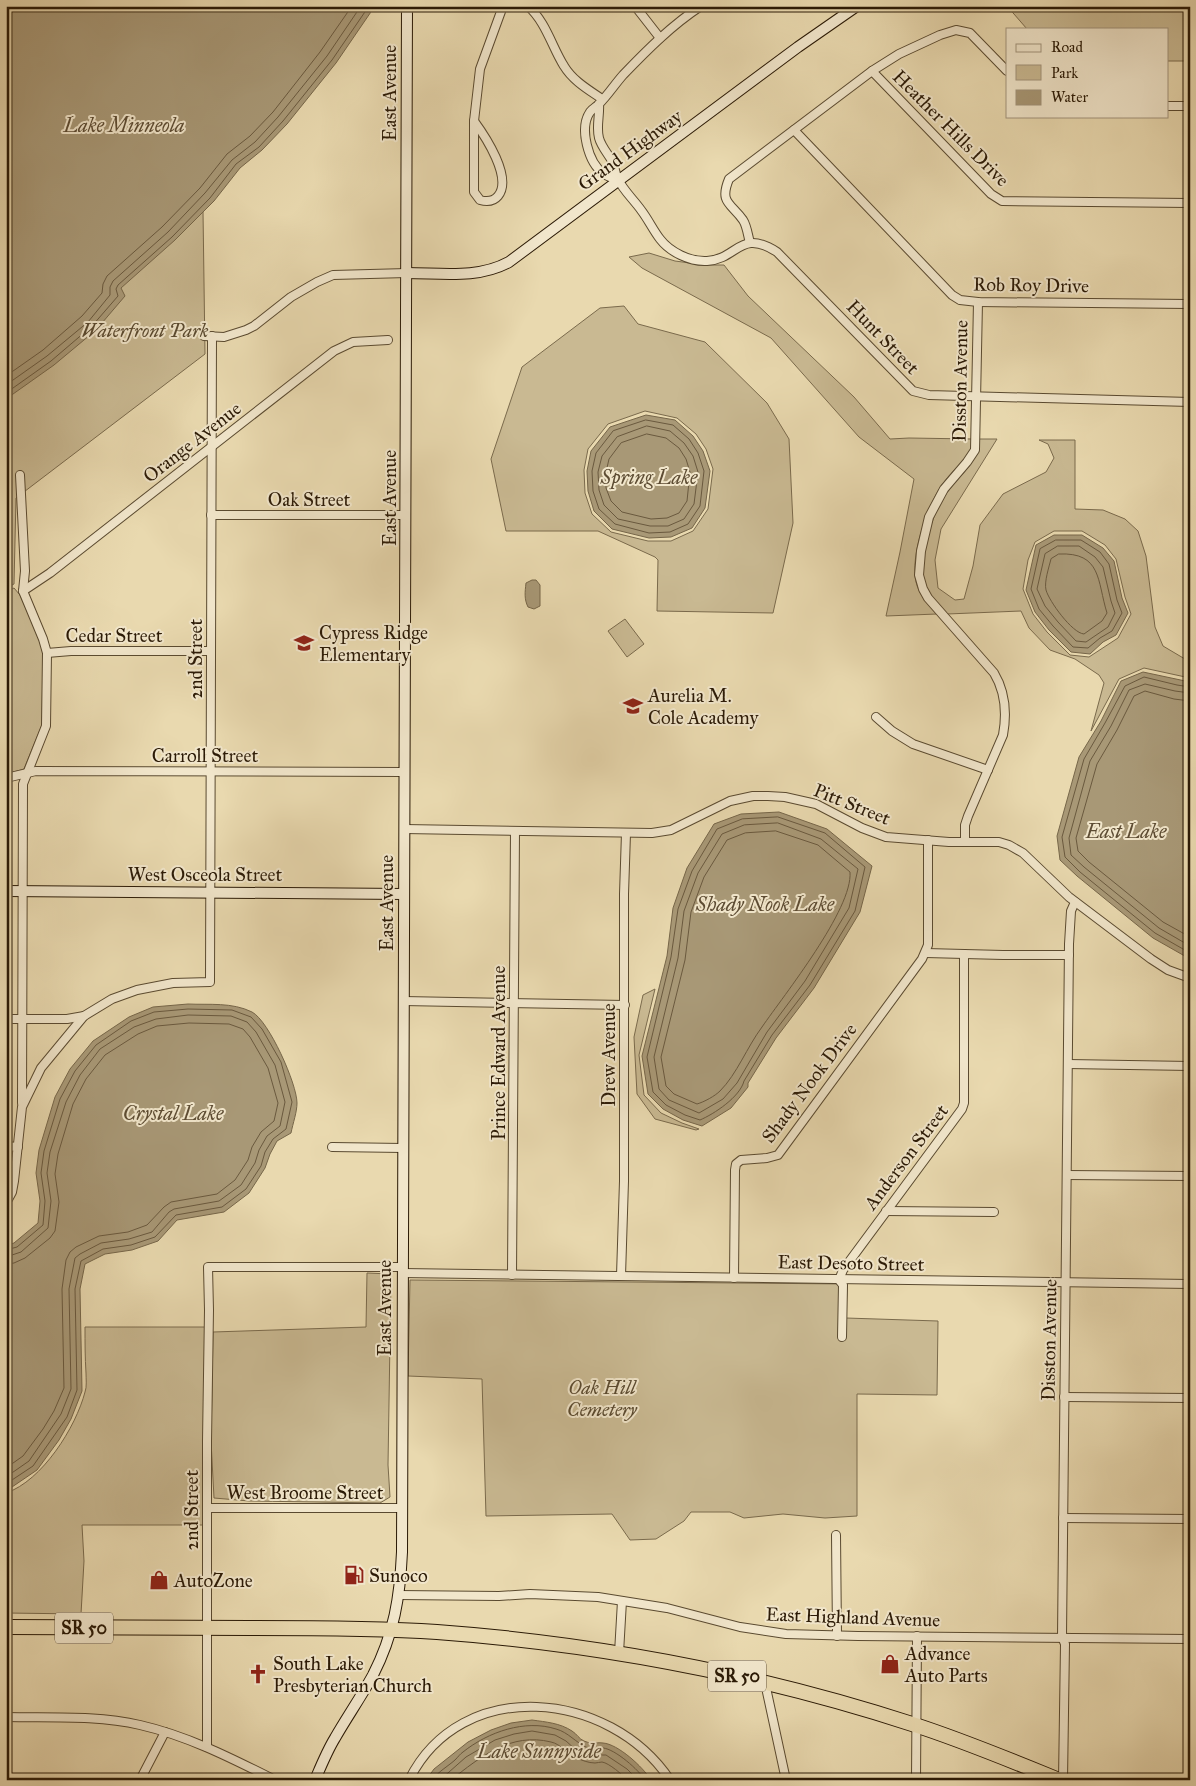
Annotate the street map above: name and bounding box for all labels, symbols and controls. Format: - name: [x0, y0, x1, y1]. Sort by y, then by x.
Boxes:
- legend: [1006, 28, 1168, 118]
- text: Road: [1051, 38, 1083, 56]
- street label: East Avenue: [378, 45, 401, 141]
- text: Park: [1051, 64, 1078, 82]
- street label: Heather Hills Drive: [888, 65, 1014, 191]
- text: Water: [1051, 88, 1088, 106]
- street label: Grand Highway: [574, 104, 688, 196]
- water label: Lake Minneola: [62, 113, 185, 137]
- street label: Rob Roy Drive: [973, 272, 1089, 298]
- street label: Hunt Street: [842, 295, 924, 379]
- park label: Waterfront Park: [81, 319, 209, 342]
- street label: Disston Avenue: [947, 320, 973, 442]
- street label: Orange Avenue: [138, 397, 246, 488]
- street label: East Avenue: [378, 450, 401, 546]
- water label: Spring Lake: [599, 465, 698, 490]
- street label: Oak Street: [268, 488, 351, 511]
- street label: 2nd Street: [184, 618, 207, 699]
- place label: Cypress Ridge Elementary: [319, 621, 428, 666]
- street label: Cedar Street: [66, 624, 163, 647]
- school or university icon: Cypress Ridge Elementary: [293, 632, 315, 654]
- place label: Aurelia M. Cole Academy: [647, 684, 759, 729]
- school or university icon: Aurelia M. Cole Academy: [622, 695, 644, 717]
- street label: Carroll Street: [152, 744, 258, 767]
- street label: Pitt Street: [810, 778, 894, 830]
- water label: East Lake: [1085, 819, 1167, 843]
- street label: East Avenue: [375, 855, 398, 951]
- street label: West Osceola Street: [128, 863, 282, 886]
- water label: Shady Nook Lake: [695, 892, 835, 916]
- street label: Prince Edward Avenue: [487, 966, 510, 1140]
- street label: Drew Avenue: [597, 1003, 620, 1107]
- street label: Shady Nook Drive: [757, 1019, 862, 1147]
- street label: Anderson Street: [858, 1100, 953, 1215]
- water label: Crystal Lake: [123, 1101, 224, 1125]
- street label: East Desoto Street: [777, 1250, 925, 1276]
- street label: East Avenue: [373, 1260, 396, 1356]
- street label: Disston Avenue: [1036, 1279, 1062, 1401]
- park label: Oak Hill Cemetery: [567, 1376, 638, 1421]
- street label: 2nd Street: [180, 1469, 203, 1550]
- street label: West Broome Street: [227, 1481, 384, 1504]
- fuel station icon: Sunoco: [343, 1564, 365, 1586]
- place label: Sunoco: [369, 1564, 428, 1587]
- shop icon: AutoZone: [148, 1569, 170, 1591]
- place label: AutoZone: [173, 1569, 253, 1592]
- street label: East Highland Avenue: [765, 1602, 941, 1633]
- road number: SR 50: [55, 1612, 113, 1644]
- place label: Advance Auto Parts: [904, 1642, 988, 1687]
- place label: South Lake Presbyterian Church: [273, 1652, 432, 1697]
- shop icon: Advance Auto Parts: [879, 1653, 901, 1675]
- road number: SR 50: [708, 1660, 766, 1692]
- church icon: South Lake Presbyterian Church: [247, 1663, 269, 1685]
- water label: Lake Sunnyside: [476, 1739, 602, 1763]

